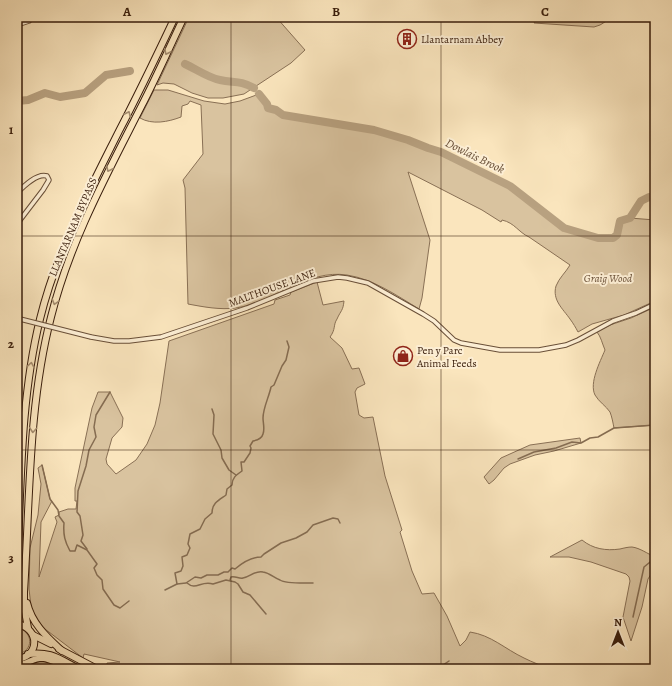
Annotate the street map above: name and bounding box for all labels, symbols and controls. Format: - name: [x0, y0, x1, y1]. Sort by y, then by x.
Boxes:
- text: A: [122, 3, 132, 20]
- text: B: [332, 3, 340, 20]
- text: C: [541, 3, 549, 20]
- building icon: Llantarnam Abbey: [396, 28, 418, 50]
- place label: Llantarnam Abbey: [421, 32, 503, 47]
- one-way arrow: [164, 48, 172, 56]
- one-way arrow: [123, 111, 131, 119]
- text: 1: [9, 121, 14, 138]
- water label: Dowlais Brook: [443, 135, 508, 178]
- one-way arrow: [107, 164, 114, 172]
- street label: LLANTARNAM BYPASS: [45, 175, 101, 279]
- street label: MALTHOUSE LANE: [226, 265, 318, 311]
- park label: Graig Wood: [584, 271, 632, 286]
- one-way arrow: [51, 298, 60, 305]
- text: 2: [8, 335, 15, 352]
- place label: Pen y Parc Animal Feeds: [416, 343, 477, 371]
- shop icon: Pen y Parc Animal Feeds: [392, 345, 414, 367]
- one-way arrow: [26, 362, 35, 368]
- one-way arrow: [28, 427, 37, 433]
- text: 3: [8, 549, 14, 566]
- north arrow: [598, 612, 638, 652]
- text: N: [614, 615, 622, 630]

